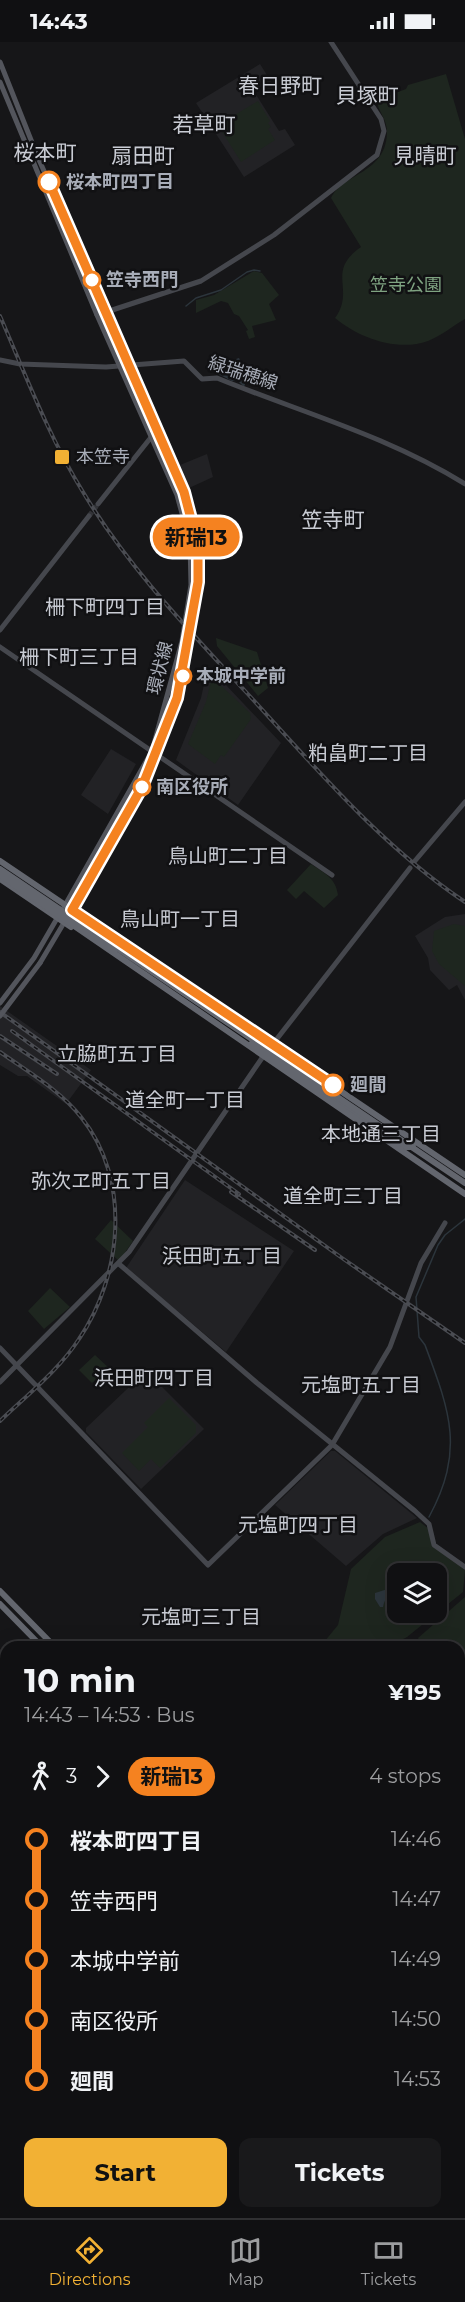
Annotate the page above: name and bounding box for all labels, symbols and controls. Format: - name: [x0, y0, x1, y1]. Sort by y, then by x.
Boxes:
- text: 14:43: [30, 8, 88, 35]
- district label: 春日野町: [238, 73, 322, 98]
- district label: 貝塚町: [336, 83, 399, 108]
- district label: 若草町: [173, 112, 236, 137]
- district label: 桜本町: [14, 140, 77, 165]
- district label: 扇田町: [112, 143, 175, 168]
- district label: 見晴町: [394, 143, 457, 168]
- marker: 桜本町四丁目: [38, 171, 60, 193]
- place label: 桜本町四丁目: [66, 171, 174, 193]
- place label: 笠寺西門: [106, 269, 178, 291]
- marker: 笠寺西門: [83, 271, 101, 289]
- park label: 笠寺公園: [370, 274, 442, 296]
- street label: 緑瑞穂線: [205, 351, 281, 395]
- place label: 本笠寺: [76, 446, 130, 468]
- marker: 本笠寺: [53, 448, 71, 466]
- district label: 笠寺町: [302, 507, 365, 532]
- line badge: 新瑞13: [154, 518, 238, 556]
- text: 新瑞13: [165, 525, 227, 550]
- district label: 柵下町四丁目: [45, 595, 165, 619]
- street label: 環状線: [143, 639, 177, 697]
- district label: 柵下町三丁目: [19, 645, 139, 669]
- place label: 本城中学前: [196, 665, 286, 687]
- marker: 本城中学前: [174, 667, 192, 685]
- district label: 粕畠町二丁目: [308, 741, 428, 765]
- place label: 南区役所: [156, 776, 228, 798]
- marker: 南区役所: [133, 778, 151, 796]
- district label: 鳥山町二丁目: [168, 844, 288, 868]
- district label: 鳥山町一丁目: [120, 907, 240, 931]
- district label: 立脇町五丁目: [57, 1042, 177, 1066]
- marker: 廻間: [322, 1074, 344, 1096]
- place label: 廻間: [350, 1074, 386, 1096]
- district label: 道全町一丁目: [125, 1088, 245, 1112]
- district label: 本地通三丁目: [321, 1122, 441, 1146]
- district label: 弥次ヱ町五丁目: [31, 1169, 171, 1193]
- district label: 道全町三丁目: [283, 1184, 403, 1208]
- district label: 浜田町五丁目: [162, 1244, 282, 1268]
- district label: 浜田町四丁目: [94, 1366, 214, 1390]
- district label: 元塩町五丁目: [301, 1373, 421, 1397]
- district label: 元塩町四丁目: [238, 1513, 358, 1537]
- map controls: [387, 1563, 447, 1623]
- button: layers: [387, 1563, 447, 1623]
- district label: 元塩町三丁目: [141, 1605, 261, 1629]
- text: 10 min: [24, 1660, 136, 1700]
- text: ¥195: [388, 1679, 441, 1706]
- text: 14:43 – 14:53 · Bus: [24, 1703, 195, 1727]
- icon: walk: [24, 1760, 57, 1793]
- icon: forward: [86, 1760, 119, 1793]
- text: 3: [66, 1764, 77, 1788]
- text: 新瑞13: [140, 1764, 203, 1789]
- text: 4 stops: [369, 1764, 441, 1788]
- text: 14:46: [391, 1827, 441, 1851]
- text: 桜本町四丁目: [70, 1828, 202, 1855]
- text: 14:47: [392, 1887, 441, 1911]
- text: 笠寺西門: [70, 1888, 158, 1915]
- text: 14:49: [391, 1947, 441, 1971]
- text: 本城中学前: [70, 1948, 180, 1975]
- text: 14:50: [392, 2007, 441, 2031]
- text: 南区役所: [70, 2008, 158, 2035]
- text: 14:53: [394, 2067, 441, 2091]
- text: 廻間: [70, 2068, 114, 2095]
- button: Start: [24, 2138, 227, 2207]
- button: Tickets: [239, 2138, 441, 2207]
- tab: Directions: [49, 2234, 131, 2289]
- tab: Map: [228, 2234, 263, 2289]
- tab: Tickets: [361, 2234, 416, 2289]

